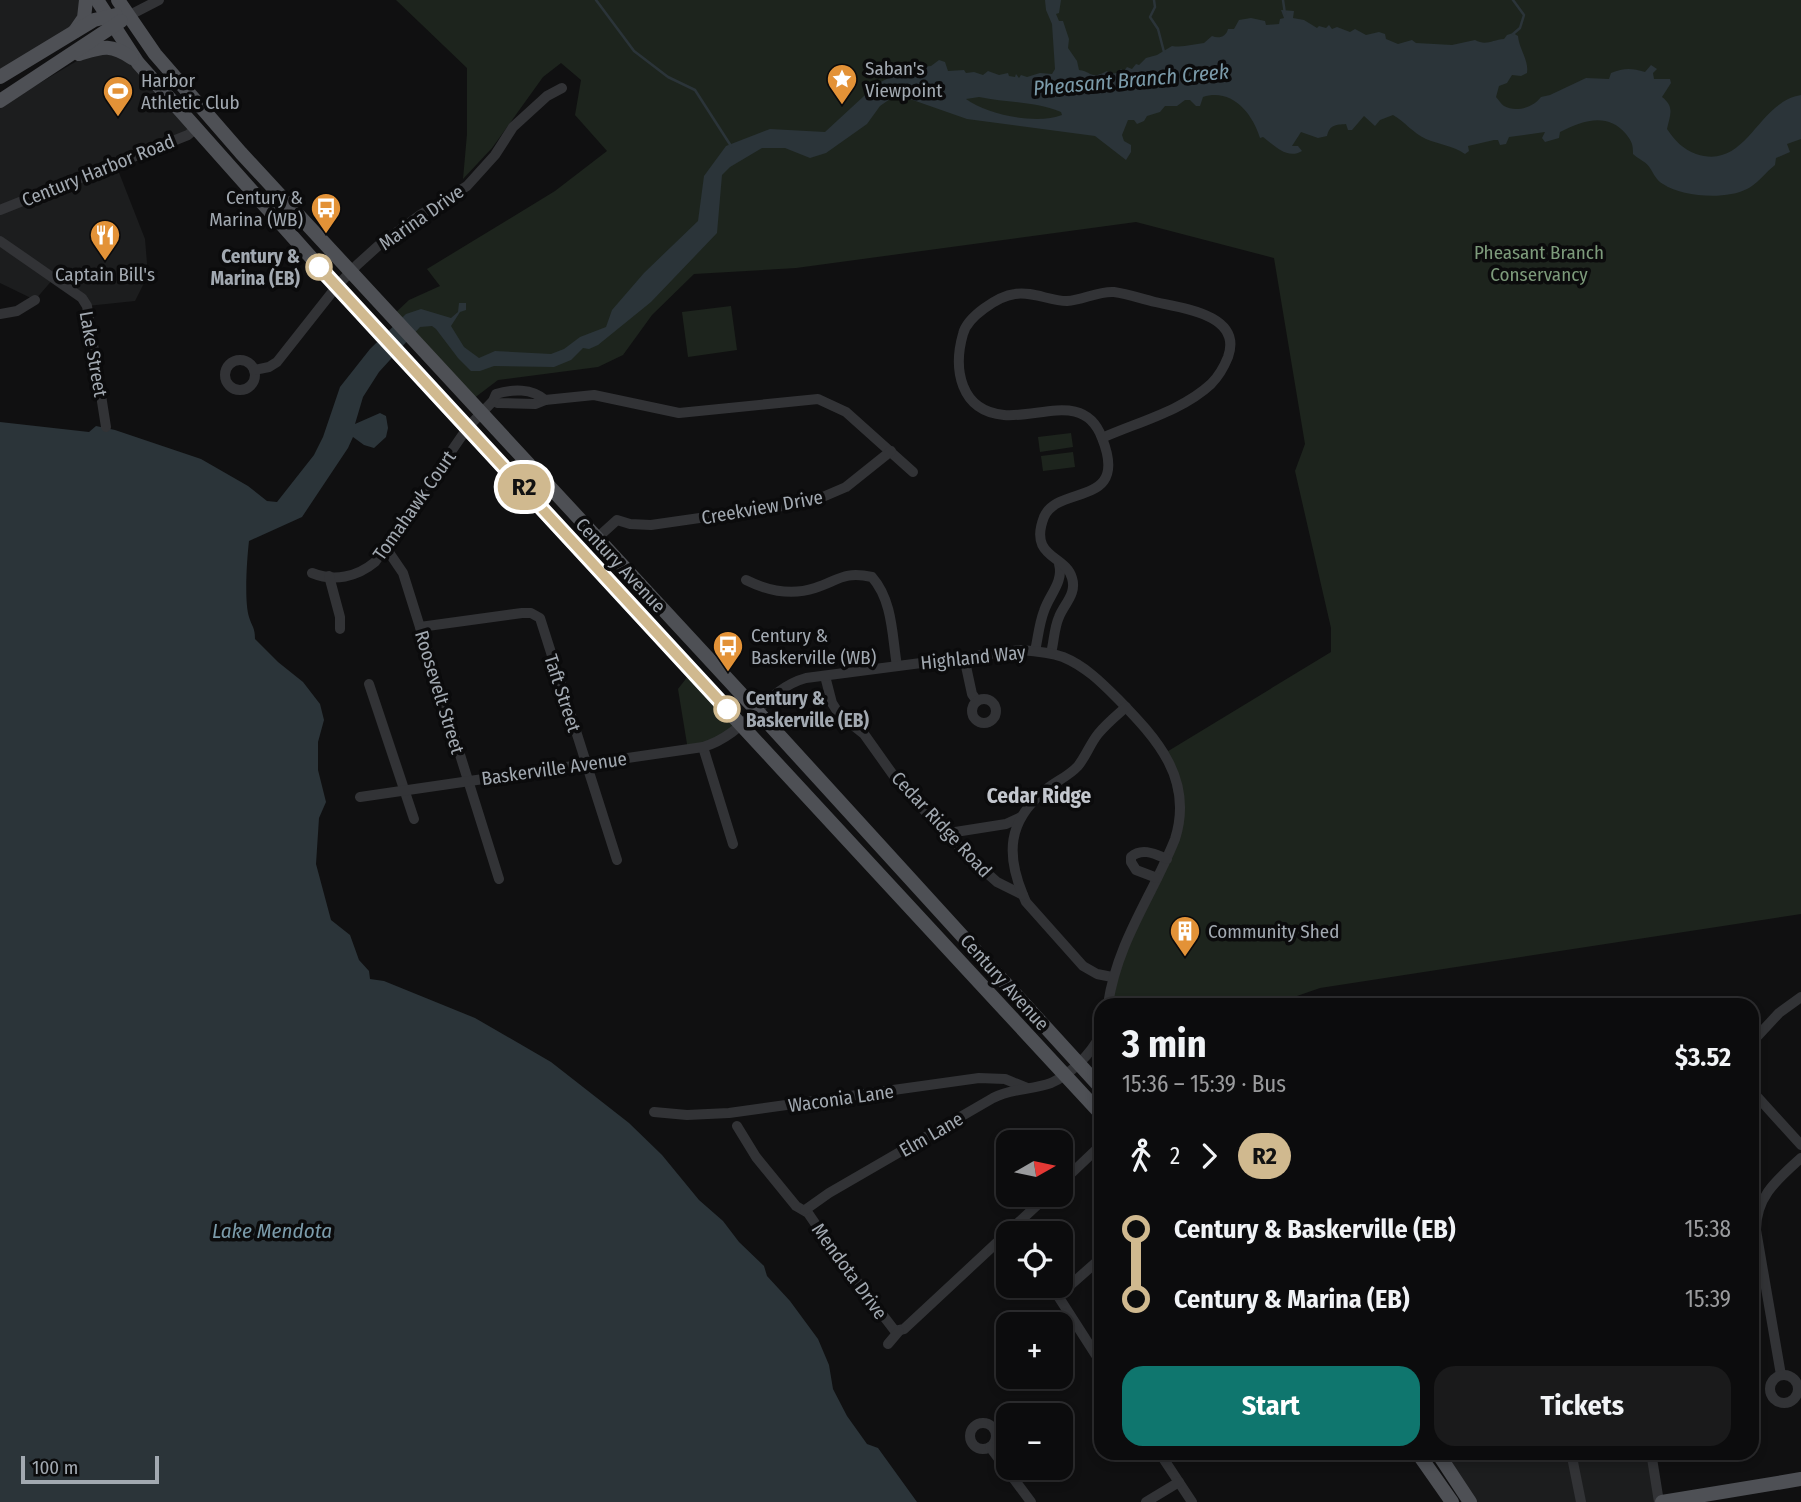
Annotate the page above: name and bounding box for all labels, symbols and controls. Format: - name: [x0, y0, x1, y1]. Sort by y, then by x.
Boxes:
- place label: Saban's Viewpoint: [865, 57, 943, 102]
- water label: Pheasant Branch Creek: [1032, 58, 1230, 102]
- place icon: Saban's Viewpoint: [825, 62, 859, 106]
- place label: Harbor Athletic Club: [141, 69, 240, 114]
- sports icon: Harbor Athletic Club: [101, 74, 135, 118]
- street label: Century Harbor Road: [19, 129, 178, 212]
- street label: Marina Drive: [374, 180, 468, 255]
- place label: Century & Marina (WB): [209, 186, 303, 231]
- bus stop icon: Century & Marina (WB): [309, 191, 343, 235]
- restaurant icon: Captain Bill's: [88, 218, 122, 262]
- park label: Pheasant Branch Conservancy: [1474, 241, 1604, 286]
- place label: Century & Marina (EB): [211, 245, 300, 290]
- marker: Century & Marina (EB): [306, 254, 332, 280]
- place label: Captain Bill's: [55, 263, 155, 286]
- street label: Lake Street: [75, 309, 113, 400]
- street label: Tomahawk Court: [368, 445, 461, 565]
- line badge: R2: [492, 464, 556, 510]
- text: R2: [512, 473, 536, 501]
- street label: Creekview Drive: [700, 485, 825, 529]
- street label: Century Avenue: [571, 513, 670, 618]
- place label: Century & Baskerville (WB): [751, 624, 876, 669]
- street label: Roosevelt Street: [410, 628, 469, 757]
- bus stop icon: Century & Baskerville (WB): [711, 629, 745, 673]
- street label: Highland Way: [919, 641, 1027, 674]
- street label: Taft Street: [539, 651, 586, 736]
- place label: Century & Baskerville (EB): [746, 687, 869, 732]
- marker: Century & Baskerville (EB): [714, 696, 740, 722]
- street label: Baskerville Avenue: [480, 747, 628, 790]
- street label: Cedar Ridge Road: [887, 767, 997, 882]
- district label: Cedar Ridge: [987, 783, 1092, 809]
- building icon: Community Shed: [1168, 914, 1202, 958]
- place label: Community Shed: [1208, 920, 1339, 943]
- street label: Century Avenue: [955, 929, 1054, 1035]
- text: 3 min: [1122, 1021, 1207, 1067]
- text: $3.52: [1675, 1042, 1731, 1073]
- text: 15:36 – 15:39 · Bus: [1122, 1070, 1286, 1098]
- street label: Waconia Lane: [787, 1080, 895, 1117]
- street label: Elm Lane: [895, 1107, 967, 1162]
- north arrow: [996, 1130, 1073, 1208]
- map controls: [996, 1130, 1073, 1480]
- icon: walk: [1122, 1137, 1160, 1175]
- icon: forward: [1190, 1137, 1228, 1175]
- text: 2: [1170, 1142, 1180, 1170]
- text: R2: [1252, 1142, 1277, 1170]
- text: Century & Baskerville (EB): [1174, 1214, 1456, 1245]
- text: 15:38: [1685, 1215, 1731, 1243]
- water label: Lake Mendota: [212, 1218, 332, 1244]
- street label: Mendota Drive: [807, 1219, 892, 1324]
- button: locate: [996, 1221, 1073, 1298]
- text: Century & Marina (EB): [1174, 1284, 1410, 1315]
- text: 15:39: [1685, 1285, 1731, 1313]
- button: +: [996, 1312, 1073, 1389]
- button: Start: [1122, 1366, 1420, 1446]
- button: Tickets: [1434, 1366, 1731, 1446]
- button: −: [996, 1403, 1073, 1480]
- scale bar: [21, 1453, 159, 1485]
- text: 100 m: [32, 1456, 78, 1479]

